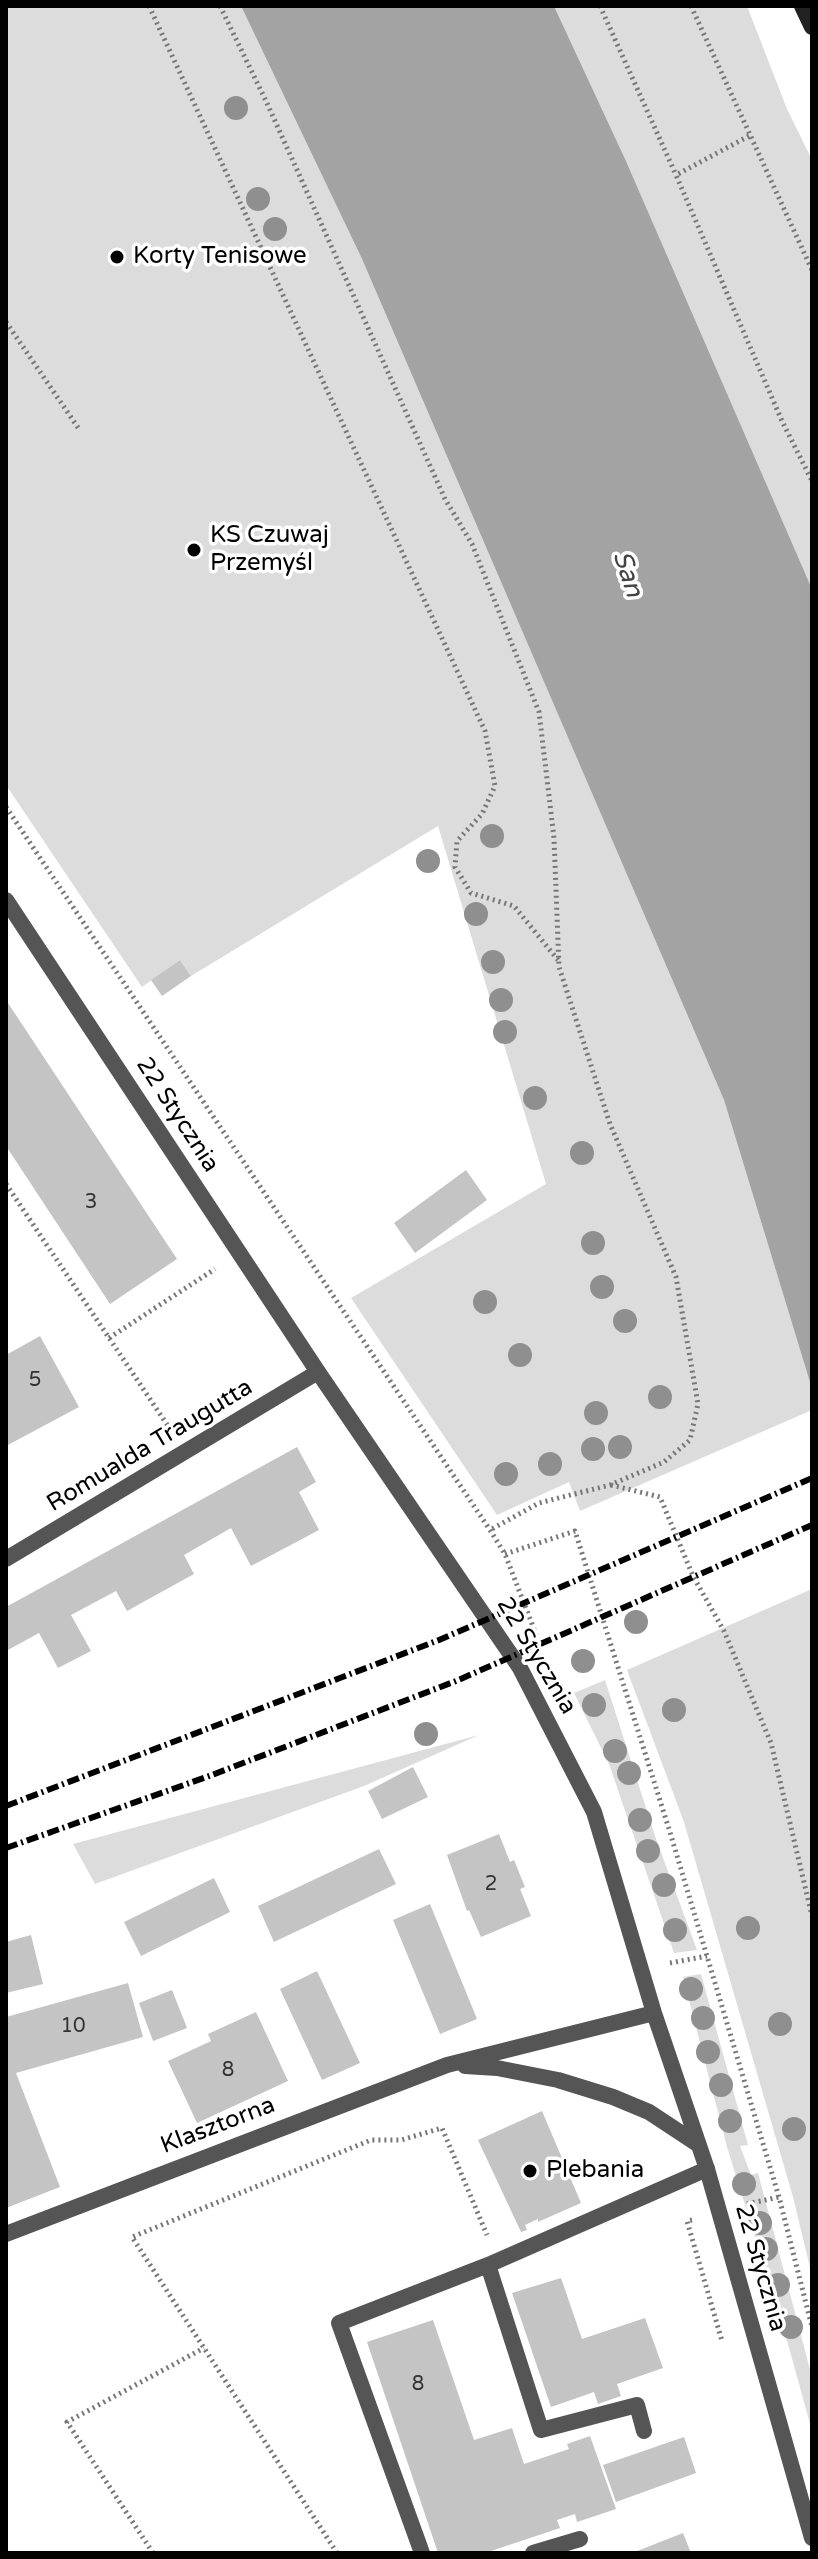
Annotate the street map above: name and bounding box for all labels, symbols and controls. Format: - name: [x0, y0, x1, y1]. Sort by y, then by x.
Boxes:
- place label: Korty Tenisowe: [133, 243, 307, 271]
- marker: Korty Tenisowe: [108, 248, 126, 266]
- place label: KS Czuwaj Przemyśl: [210, 522, 329, 578]
- marker: KS Czuwaj Przemyśl: [185, 541, 203, 559]
- water label: San: [605, 547, 649, 601]
- street label: 22 Stycznia: [129, 1052, 225, 1178]
- house number: 3: [85, 1191, 97, 1215]
- house number: 5: [29, 1369, 41, 1393]
- street label: Romualda Traugutta: [42, 1373, 258, 1519]
- street label: 22 Stycznia: [490, 1592, 582, 1720]
- house number: 2: [485, 1873, 497, 1897]
- house number: 10: [60, 2015, 86, 2039]
- house number: 8: [222, 2059, 234, 2083]
- street label: Klasztorna: [157, 2091, 279, 2161]
- place label: Plebania: [546, 2157, 644, 2185]
- marker: Plebania: [521, 2162, 539, 2180]
- street label: 22 Stycznia: [728, 2201, 792, 2335]
- house number: 8: [412, 2373, 424, 2397]

